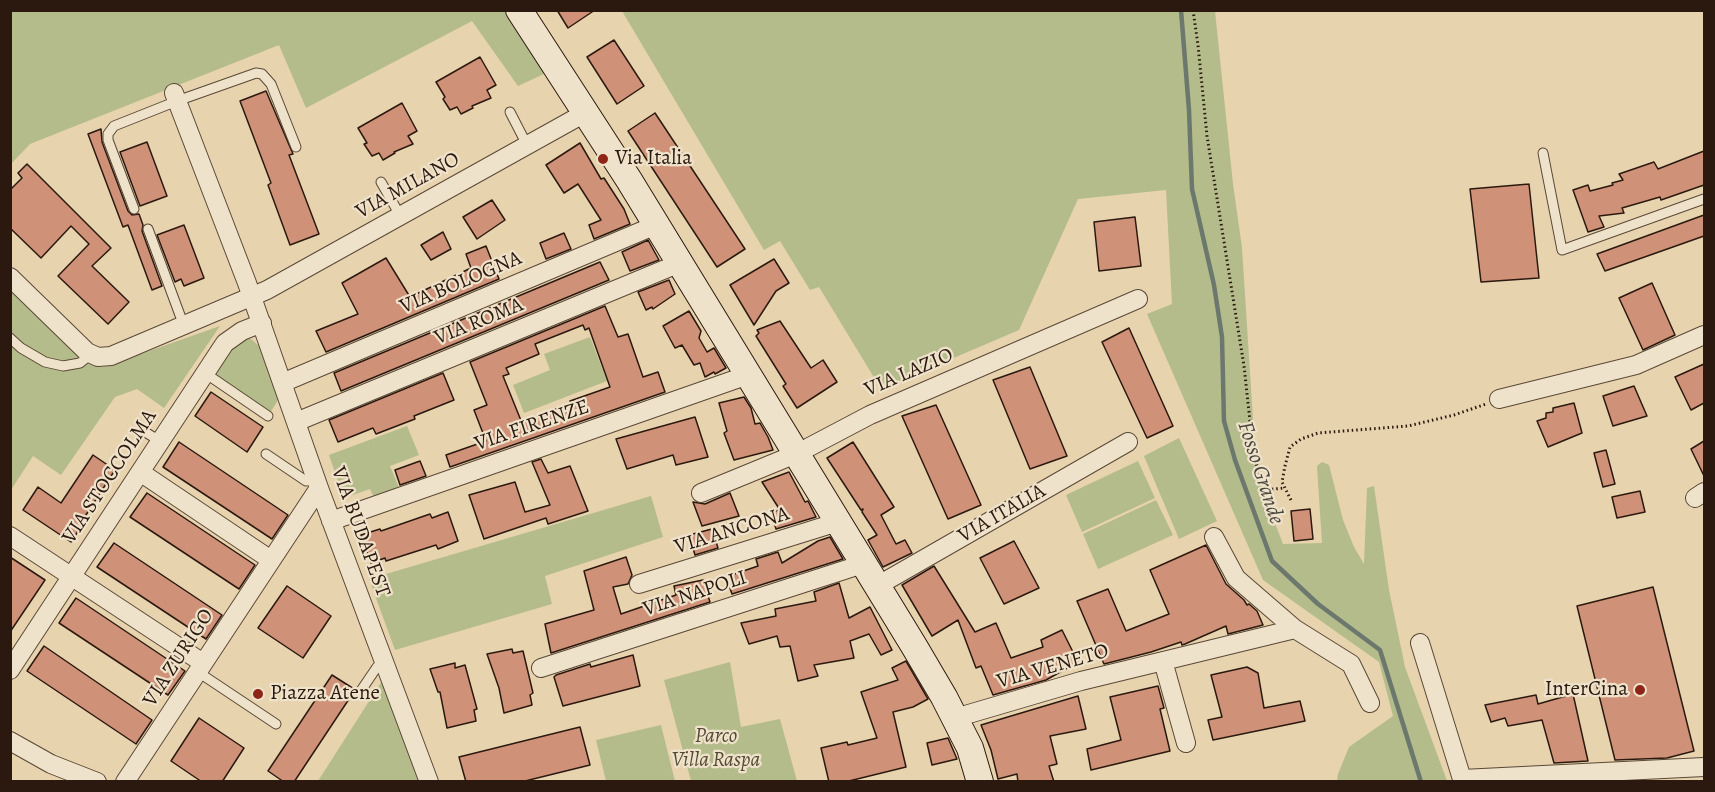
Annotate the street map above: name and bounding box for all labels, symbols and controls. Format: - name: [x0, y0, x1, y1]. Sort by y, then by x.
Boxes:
- place label: Via Italia: [615, 146, 692, 172]
- street label: VIA MILANO: [352, 147, 464, 225]
- marker: Via Italia: [596, 152, 610, 166]
- street label: VIA BOLOGNA: [396, 246, 526, 320]
- street label: VIA ROMA: [431, 293, 527, 351]
- street label: VIA LAZIO: [861, 343, 957, 403]
- street label: VIA FIRENZE: [471, 395, 593, 457]
- street label: VIA STOCCOLMA: [57, 405, 163, 549]
- water label: Fosso Grande: [1231, 418, 1289, 528]
- street label: VIA BUDAPEST: [325, 463, 395, 601]
- street label: VIA ITALIA: [954, 479, 1050, 549]
- street label: VIA ANCONA: [672, 502, 792, 560]
- street label: VIA NAPOLI: [640, 565, 750, 623]
- street label: VIA ZURIGO: [138, 604, 220, 712]
- street label: VIA VENETO: [994, 639, 1112, 695]
- place label: InterCina: [1545, 677, 1628, 703]
- place label: Piazza Atene: [270, 681, 380, 707]
- marker: InterCina: [1633, 683, 1647, 697]
- marker: Piazza Atene: [251, 687, 265, 701]
- park label: Parco Villa Raspa: [672, 724, 760, 774]

